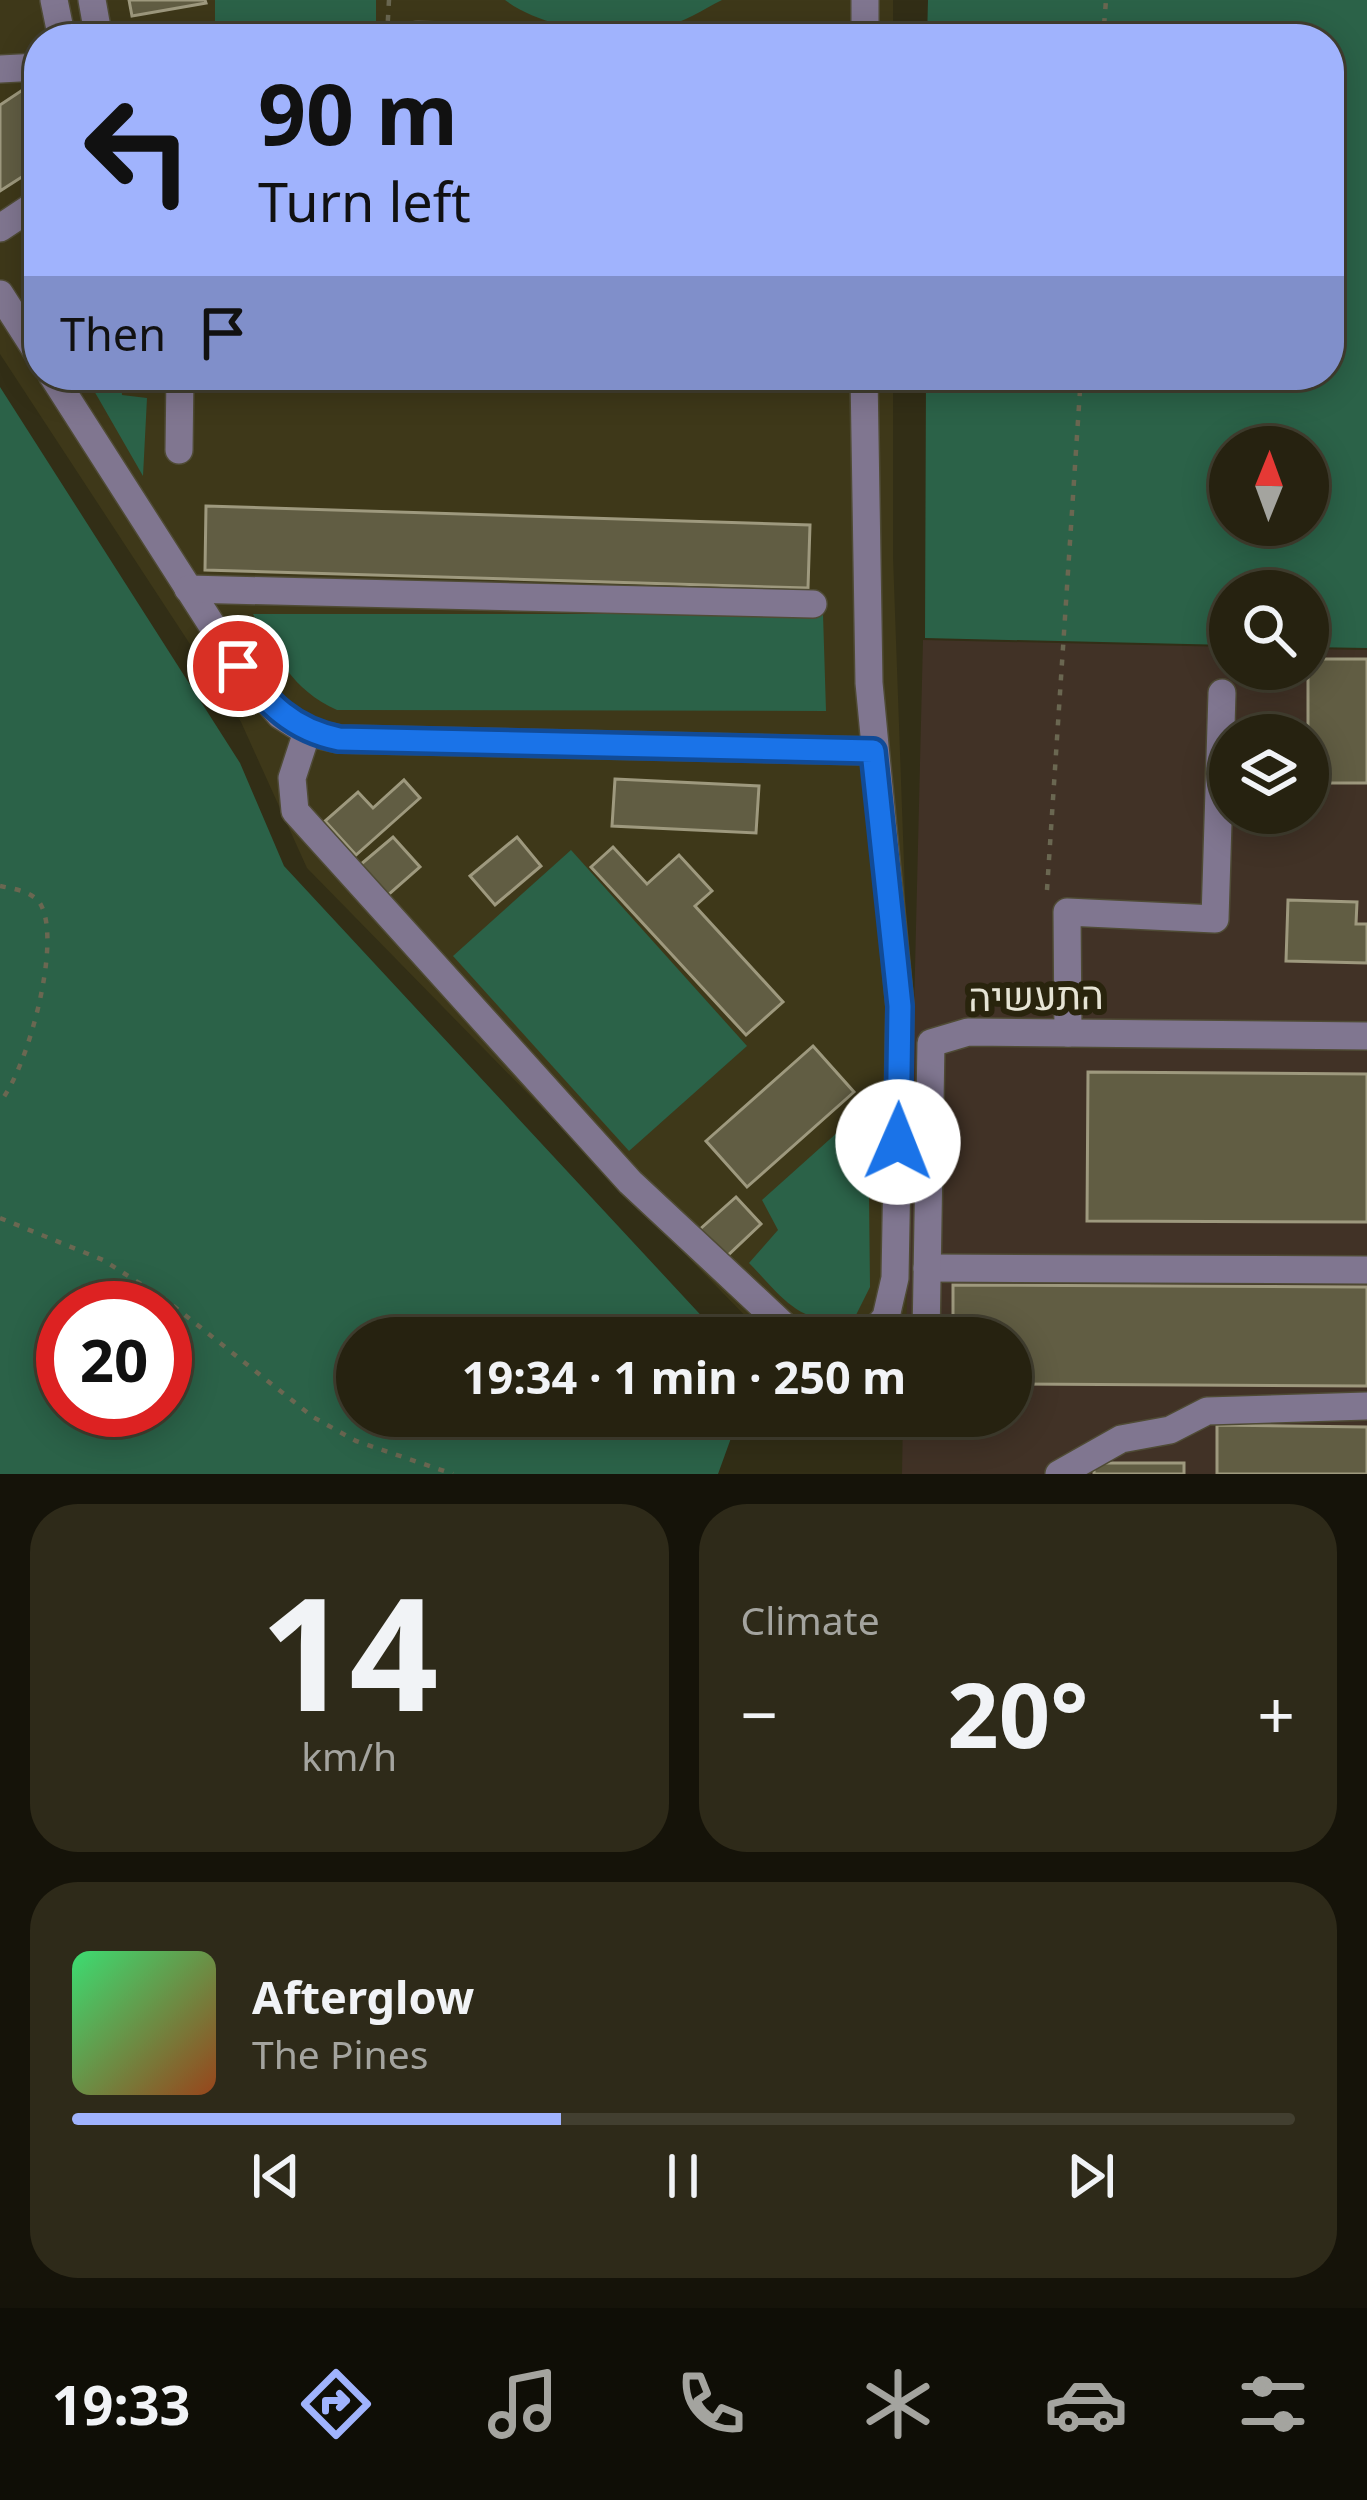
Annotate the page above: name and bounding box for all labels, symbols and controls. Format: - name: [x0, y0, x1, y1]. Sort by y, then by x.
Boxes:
- text: 90 m: [258, 55, 458, 170]
- icon: left: [60, 72, 216, 228]
- text: Turn left: [258, 164, 471, 238]
- icon: arrive: [190, 300, 256, 366]
- text: Then: [60, 303, 166, 364]
- north arrow: [1209, 426, 1329, 546]
- map controls: [1209, 426, 1329, 834]
- button: search: [1209, 570, 1329, 690]
- pin: [187, 615, 289, 717]
- icon: arrive: [205, 633, 271, 699]
- button: layers: [1209, 714, 1329, 834]
- street label: התעשיה: [968, 967, 1104, 1022]
- position arrow: [835, 1079, 961, 1205]
- speed limit sign: 20: [36, 1281, 192, 1437]
- text: 19:34 · 1 min · 250 m: [462, 1346, 906, 1407]
- text: 14: [260, 1544, 438, 1757]
- text: Climate: [741, 1593, 880, 1646]
- text: 20°: [947, 1652, 1088, 1774]
- text: −: [741, 1668, 778, 1758]
- text: +: [1257, 1668, 1295, 1758]
- text: km/h: [301, 1729, 397, 1782]
- text: Afterglow: [252, 1966, 474, 2027]
- text: The Pines: [252, 2027, 428, 2080]
- icon: previous: [243, 2143, 309, 2209]
- icon: pause: [650, 2143, 716, 2209]
- icon: next: [1058, 2143, 1124, 2209]
- icon: directions: [294, 2362, 378, 2446]
- icon: music: [481, 2362, 565, 2446]
- icon: phone: [669, 2362, 753, 2446]
- icon: climate: [856, 2362, 940, 2446]
- icon: car: [1044, 2362, 1128, 2446]
- icon: filters: [1231, 2362, 1315, 2446]
- text: 19:33: [52, 2367, 190, 2441]

